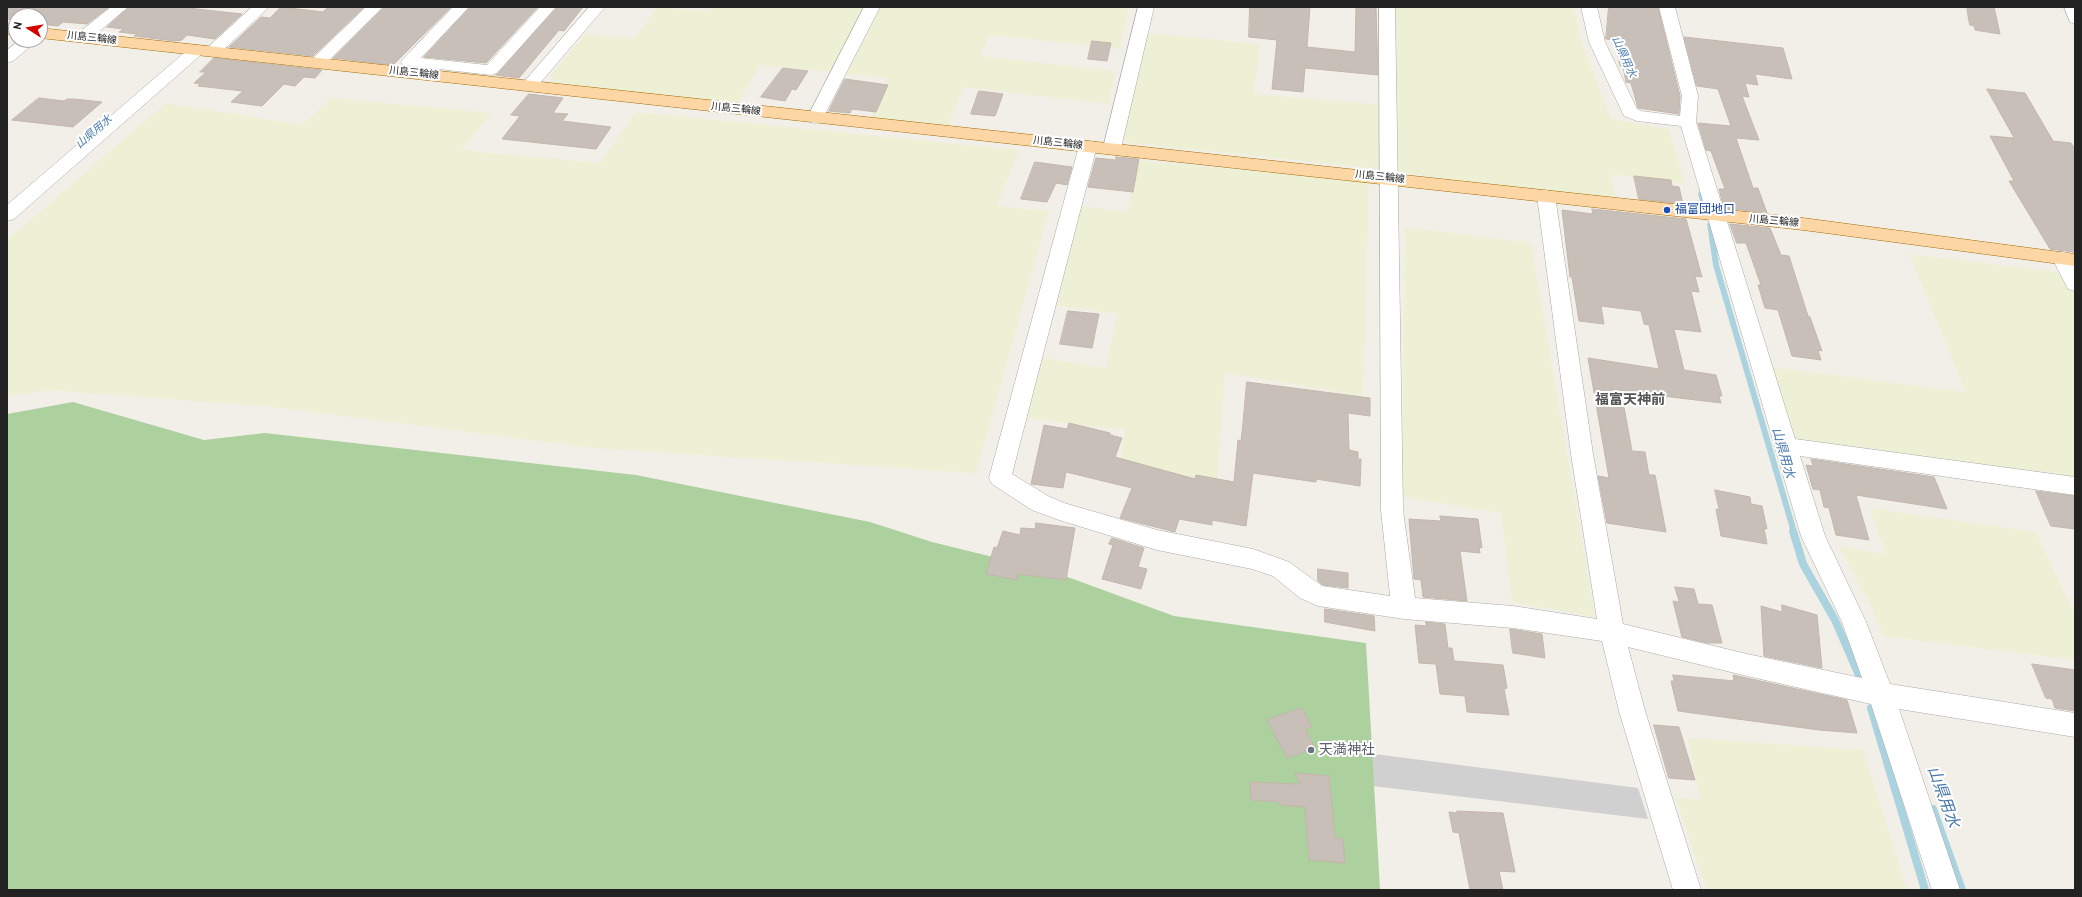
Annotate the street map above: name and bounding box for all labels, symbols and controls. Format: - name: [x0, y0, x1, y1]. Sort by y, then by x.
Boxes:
- north arrow: [8, 8, 48, 48]
- text: N: [10, 21, 25, 31]
- street label: 川島三輪線: [67, 29, 117, 47]
- water label: 山県用水: [1609, 34, 1639, 80]
- street label: 川島三輪線: [389, 64, 439, 82]
- street label: 川島三輪線: [711, 100, 761, 118]
- water label: 山県用水: [73, 113, 115, 151]
- street label: 川島三輪線: [1033, 134, 1083, 152]
- street label: 川島三輪線: [1355, 168, 1405, 186]
- place label: 福富団地口: [1675, 203, 1735, 217]
- marker: 福富団地口: [1662, 205, 1672, 215]
- street label: 川島三輪線: [1749, 213, 1799, 229]
- district label: 福富天神前: [1595, 392, 1665, 408]
- water label: 山県用水: [1768, 426, 1798, 480]
- place label: 天満神社: [1319, 742, 1375, 758]
- marker: 天満神社: [1306, 745, 1316, 755]
- water label: 山県用水: [1923, 764, 1963, 830]

